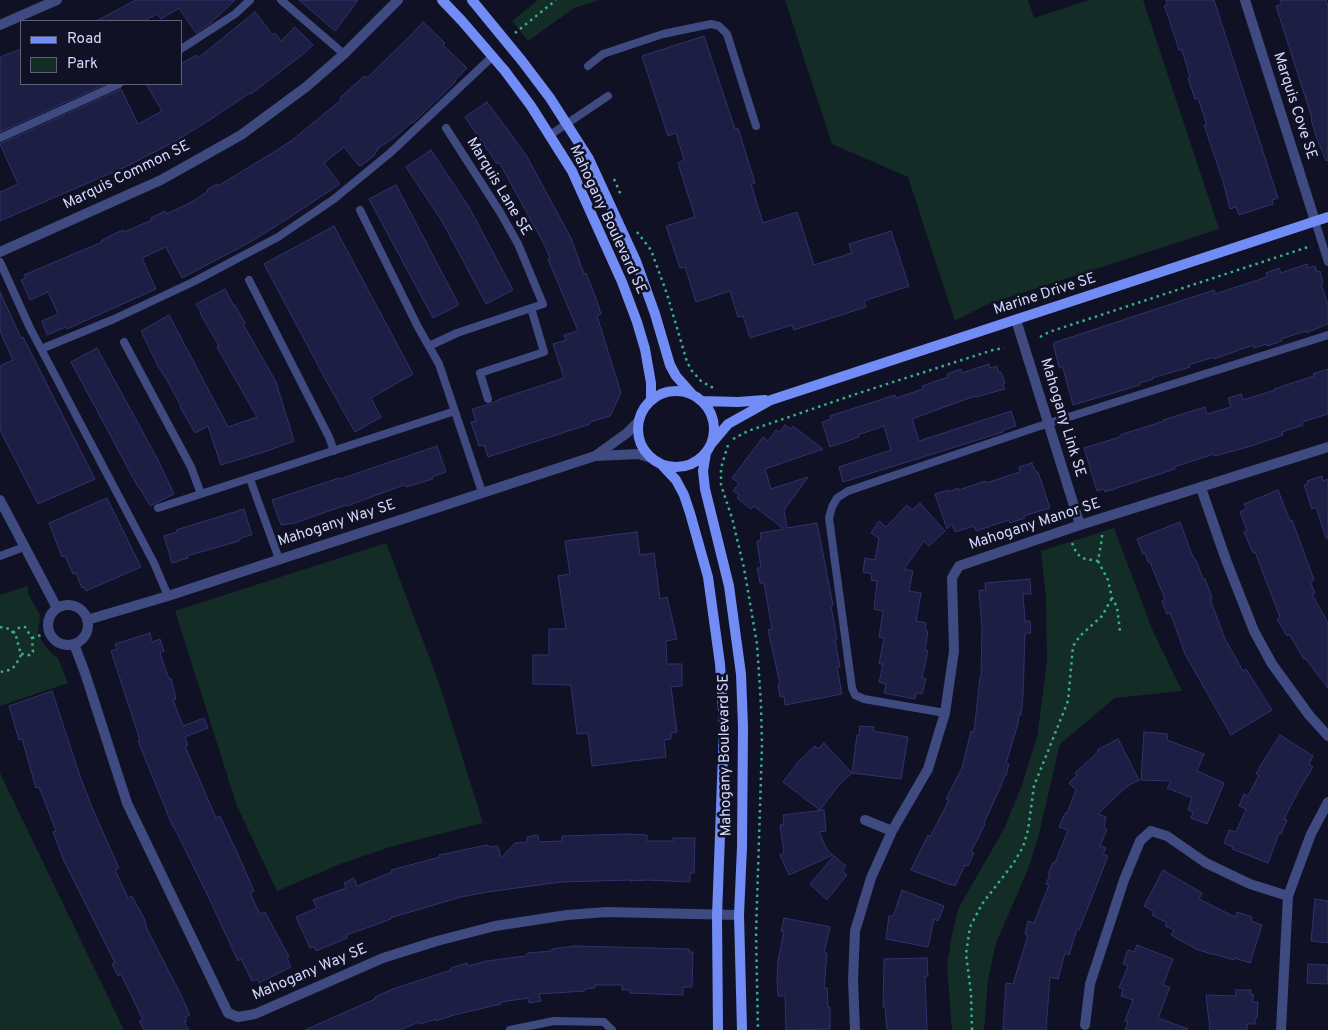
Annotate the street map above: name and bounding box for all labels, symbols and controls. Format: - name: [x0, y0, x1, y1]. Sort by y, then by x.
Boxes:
- legend: [20, 20, 182, 85]
- text: Road: [67, 30, 102, 49]
- street label: Marquis Cove SE: [1268, 50, 1320, 162]
- text: Park: [67, 55, 98, 74]
- street label: Marquis Lane SE: [462, 135, 534, 239]
- street label: Marquis Common SE: [61, 138, 193, 214]
- street label: Mahogany Boulevard SE: [564, 143, 650, 297]
- street label: Marine Drive SE: [992, 270, 1098, 320]
- street label: Mahogany Link SE: [1035, 356, 1089, 480]
- street label: Mahogany Manor SE: [967, 495, 1103, 555]
- street label: Mahogany Way SE: [276, 496, 398, 552]
- street label: Mahogany Boulevard SE: [716, 674, 736, 836]
- street label: Mahogany Way SE: [250, 941, 370, 1005]

